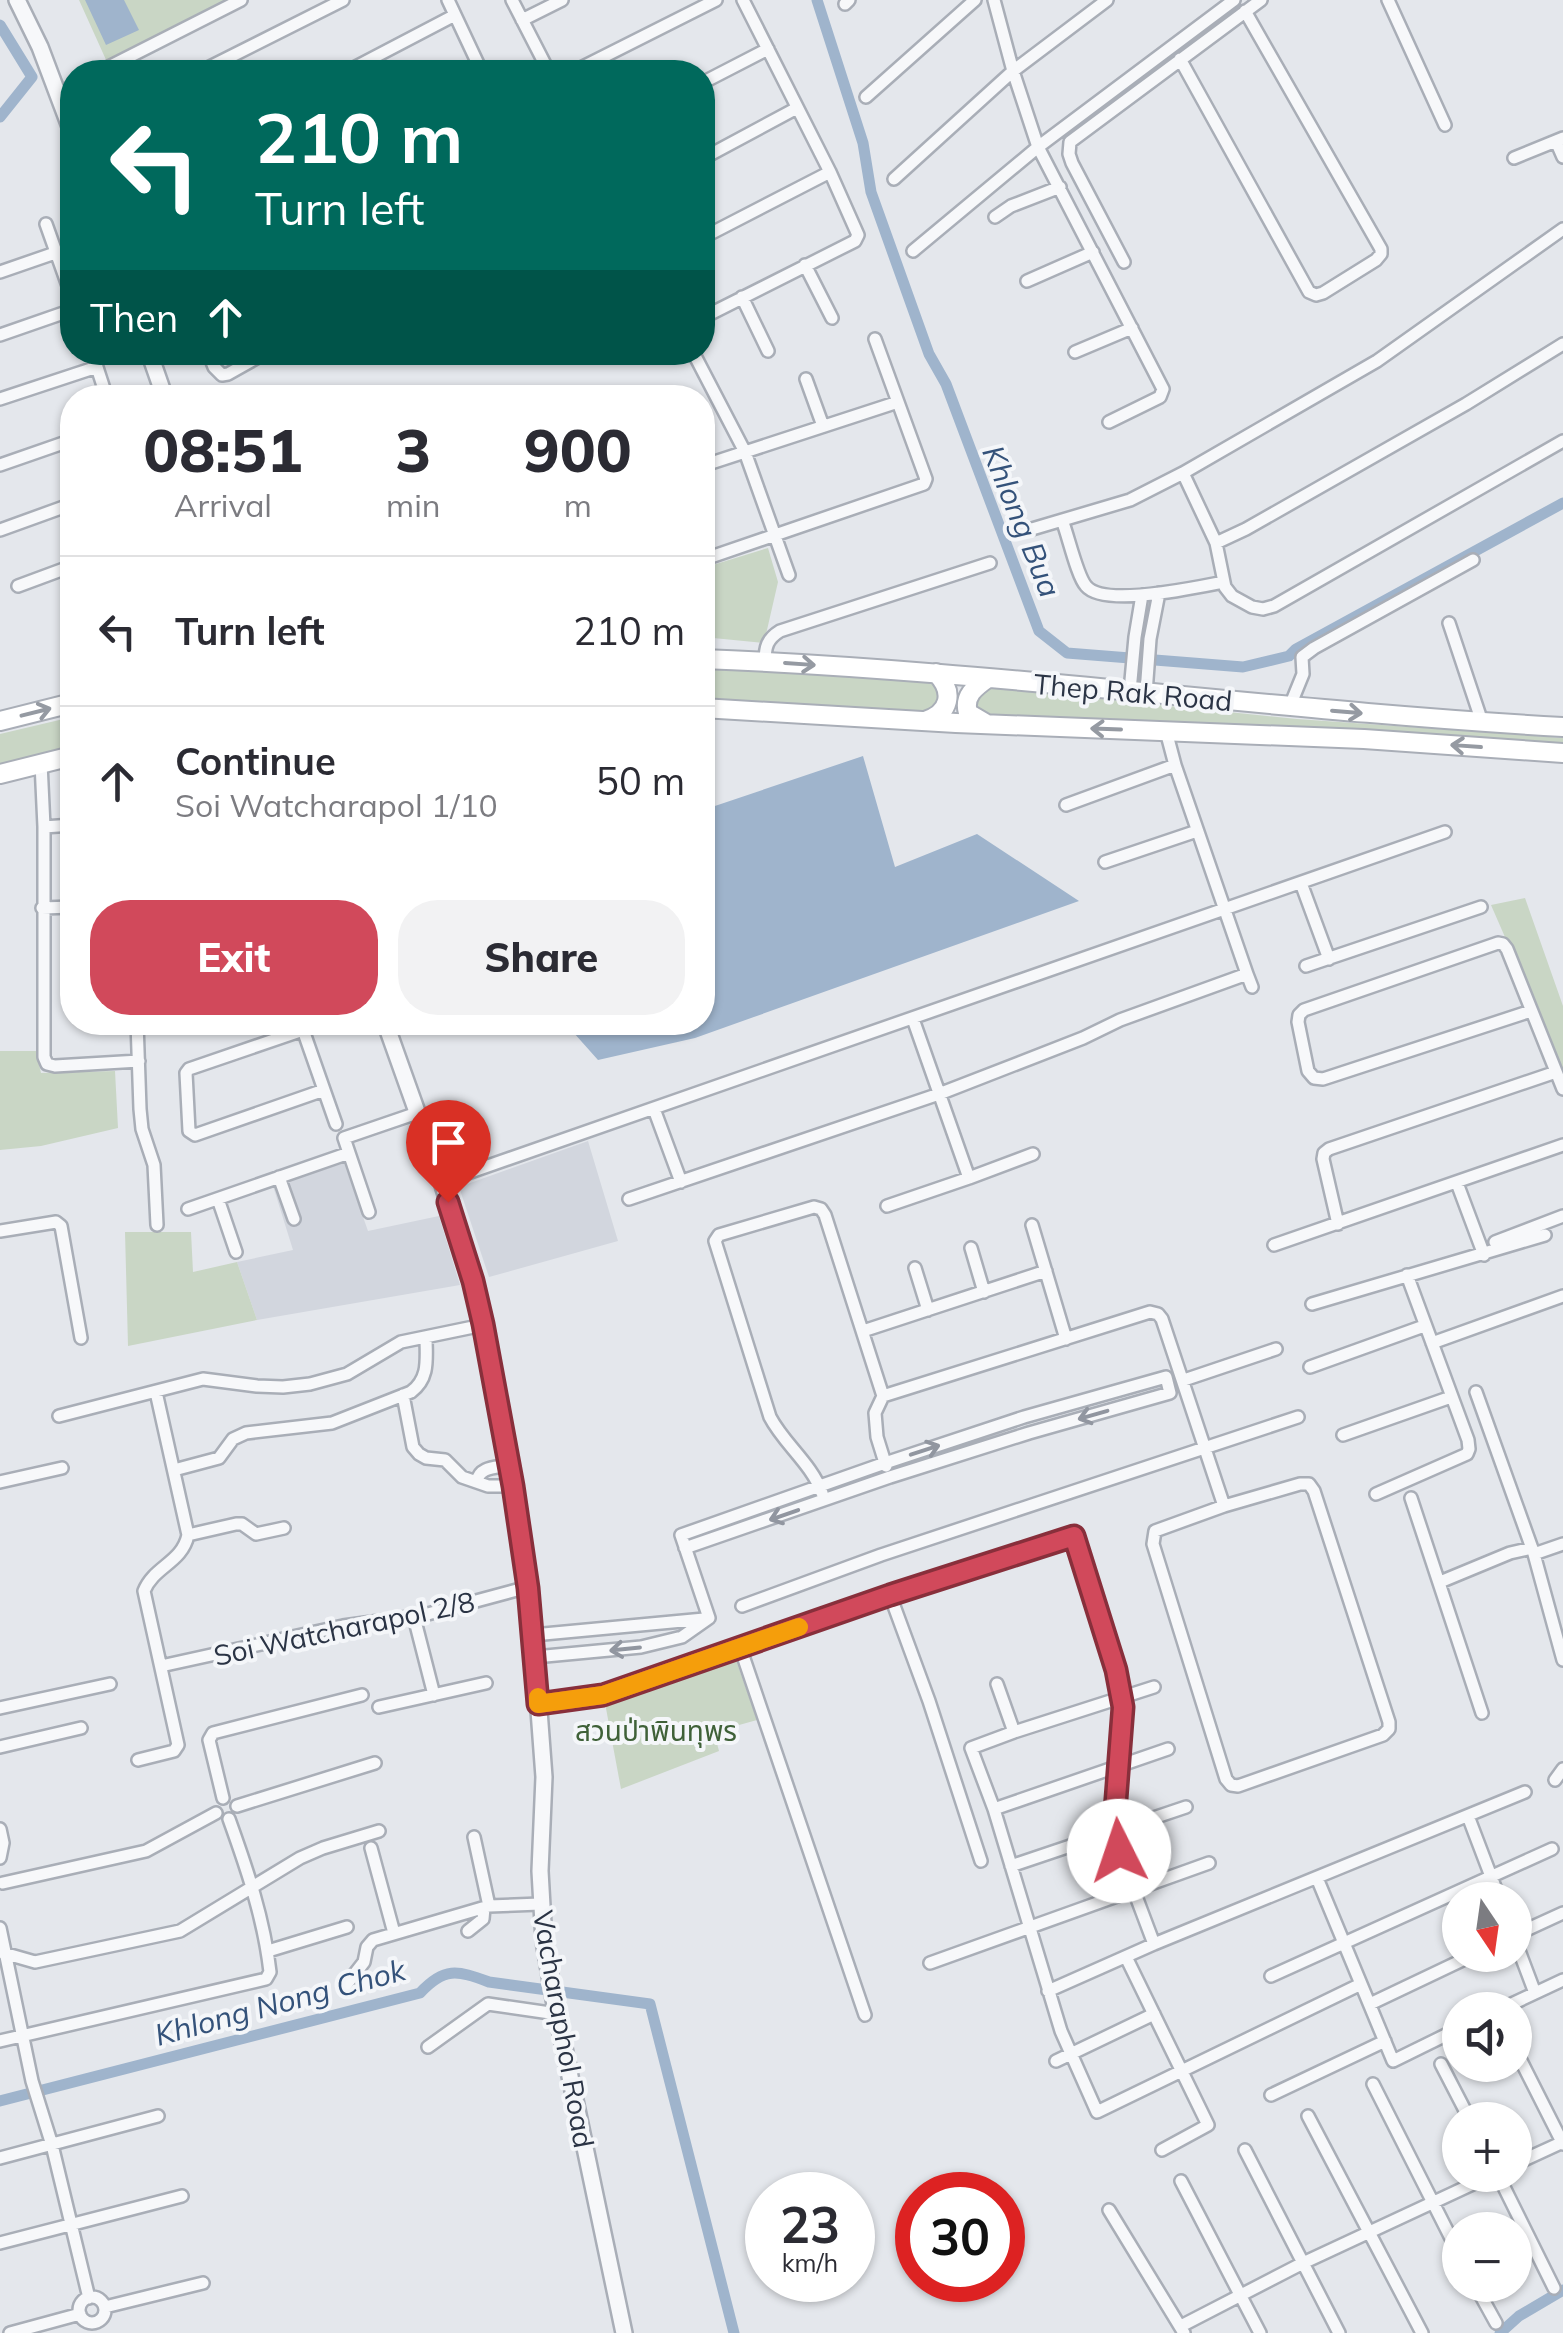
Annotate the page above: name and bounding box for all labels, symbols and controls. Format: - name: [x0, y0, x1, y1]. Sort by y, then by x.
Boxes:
- text: 210 m: [255, 93, 463, 181]
- icon: left: [90, 100, 220, 230]
- text: Turn left: [255, 180, 424, 236]
- icon: ahead: [198, 290, 253, 345]
- text: Then: [90, 294, 178, 342]
- text: 08:51: [143, 412, 303, 487]
- text: 3: [395, 412, 431, 487]
- text: 900: [524, 412, 632, 487]
- water label: Khlong Bua: [974, 440, 1070, 602]
- text: Arrival: [174, 485, 272, 525]
- text: min: [386, 485, 441, 525]
- text: m: [564, 485, 592, 525]
- icon: left: [90, 604, 145, 659]
- text: Turn left: [175, 607, 325, 655]
- text: 210 m: [573, 607, 685, 655]
- one-way arrow: [783, 655, 815, 674]
- street label: Thep Rak Road: [1032, 666, 1234, 718]
- one-way arrow: [20, 701, 51, 720]
- one-way arrow: [1330, 702, 1362, 721]
- one-way arrow: [1091, 719, 1123, 738]
- text: Continue: [175, 737, 336, 785]
- one-way arrow: [1450, 737, 1482, 756]
- icon: ahead: [90, 754, 145, 809]
- text: 50 m: [596, 757, 685, 805]
- text: Soi Watcharapol 1/10: [175, 785, 498, 825]
- button: Exit: [90, 900, 378, 1015]
- button: Share: [398, 900, 685, 1015]
- pin: [406, 1100, 491, 1203]
- icon: arrive: [421, 1115, 476, 1170]
- one-way arrow: [1078, 1407, 1109, 1425]
- one-way arrow: [908, 1439, 940, 1457]
- one-way arrow: [768, 1508, 800, 1526]
- street label: Soi Watcharapol 2/8: [210, 1583, 478, 1673]
- one-way arrow: [610, 1639, 642, 1658]
- park label: สวนป่าพินทุพร: [575, 1713, 737, 1748]
- position arrow: [1067, 1799, 1171, 1903]
- north arrow: [1442, 1882, 1532, 1972]
- map controls: [1442, 1882, 1532, 2302]
- street label: Vacharaphol Road: [526, 1908, 602, 2150]
- water label: Khlong Nong Chok: [150, 1950, 411, 2054]
- button: sound: [1442, 1992, 1532, 2082]
- button: +: [1442, 2102, 1532, 2192]
- speed limit sign: 30: [895, 2172, 1025, 2302]
- text: 23: [780, 2193, 840, 2256]
- button: −: [1442, 2212, 1532, 2302]
- text: km/h: [782, 2247, 838, 2278]

